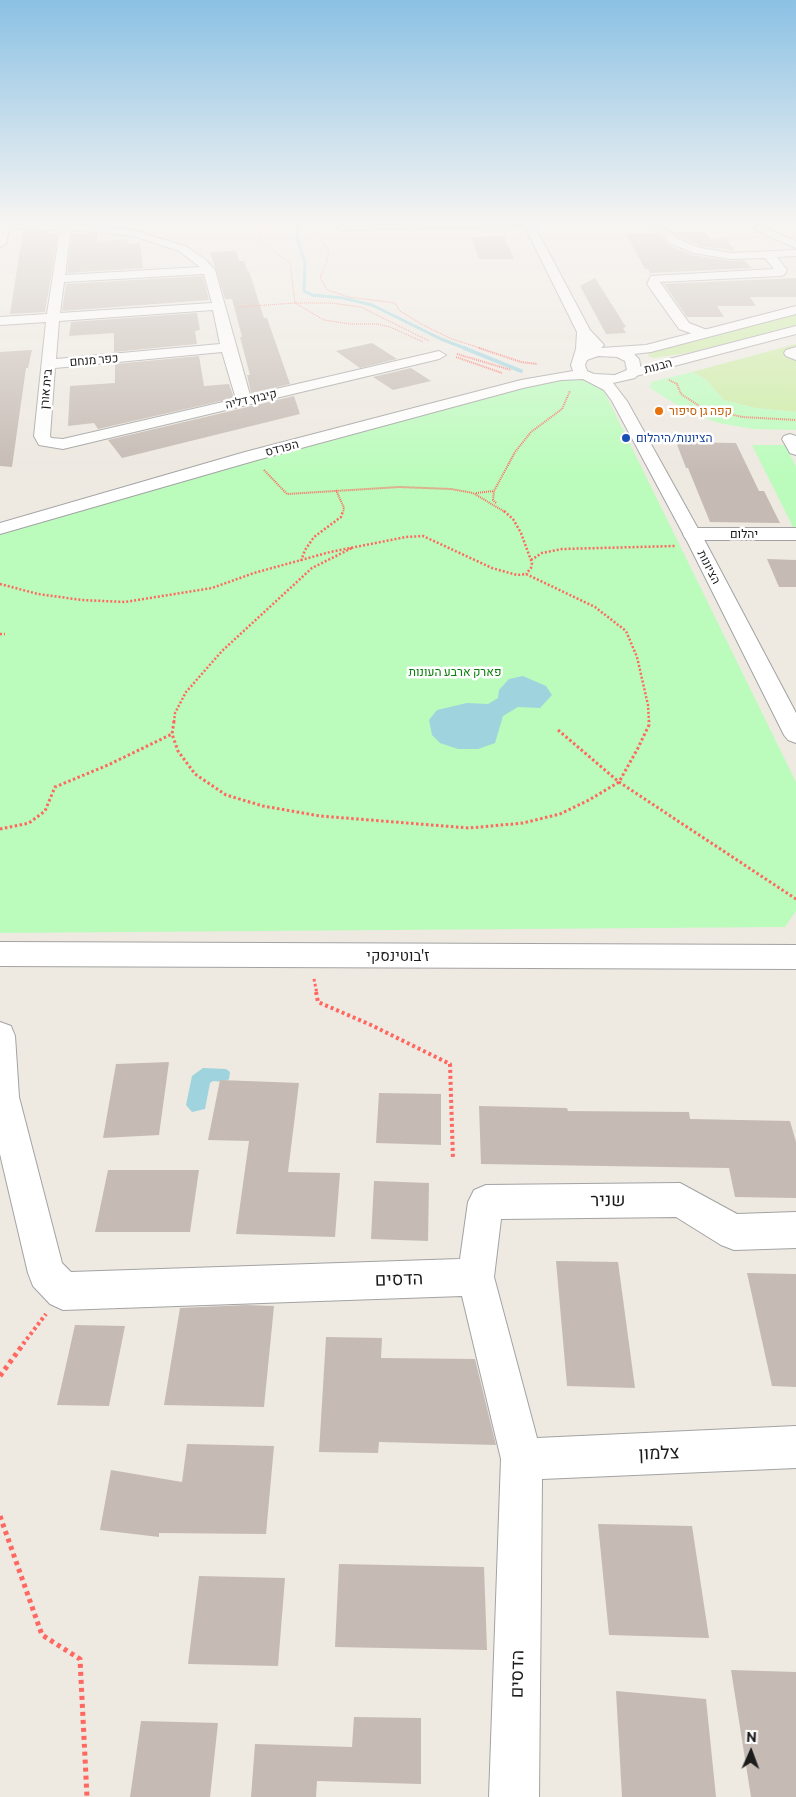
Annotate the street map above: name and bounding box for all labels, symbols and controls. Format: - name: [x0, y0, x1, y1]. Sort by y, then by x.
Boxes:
- street label: כפר מנחם: [69, 351, 119, 369]
- street label: הבנות: [642, 355, 674, 377]
- street label: בית אורן: [37, 368, 55, 410]
- street label: קיבוץ דליה: [224, 386, 278, 412]
- place label: קפה גן סיפור: [669, 404, 732, 418]
- marker: קפה גן סיפור: [653, 405, 665, 417]
- place label: הציונות/היהלום: [636, 431, 713, 445]
- marker: הציונות/היהלום: [620, 432, 632, 444]
- street label: הפרדס: [264, 437, 300, 459]
- street label: יהלום: [730, 527, 758, 541]
- street label: הציונות: [694, 548, 724, 586]
- park label: פארק ארבע העונות: [409, 665, 501, 679]
- street label: ז'בוטינסקי: [366, 947, 430, 965]
- street label: שניר: [590, 1189, 626, 1211]
- street label: הדסים: [374, 1267, 424, 1291]
- street label: צלמון: [638, 1441, 680, 1465]
- street label: הדסים: [506, 1650, 528, 1698]
- north arrow: [726, 1727, 776, 1777]
- text: N: [746, 1728, 757, 1745]

